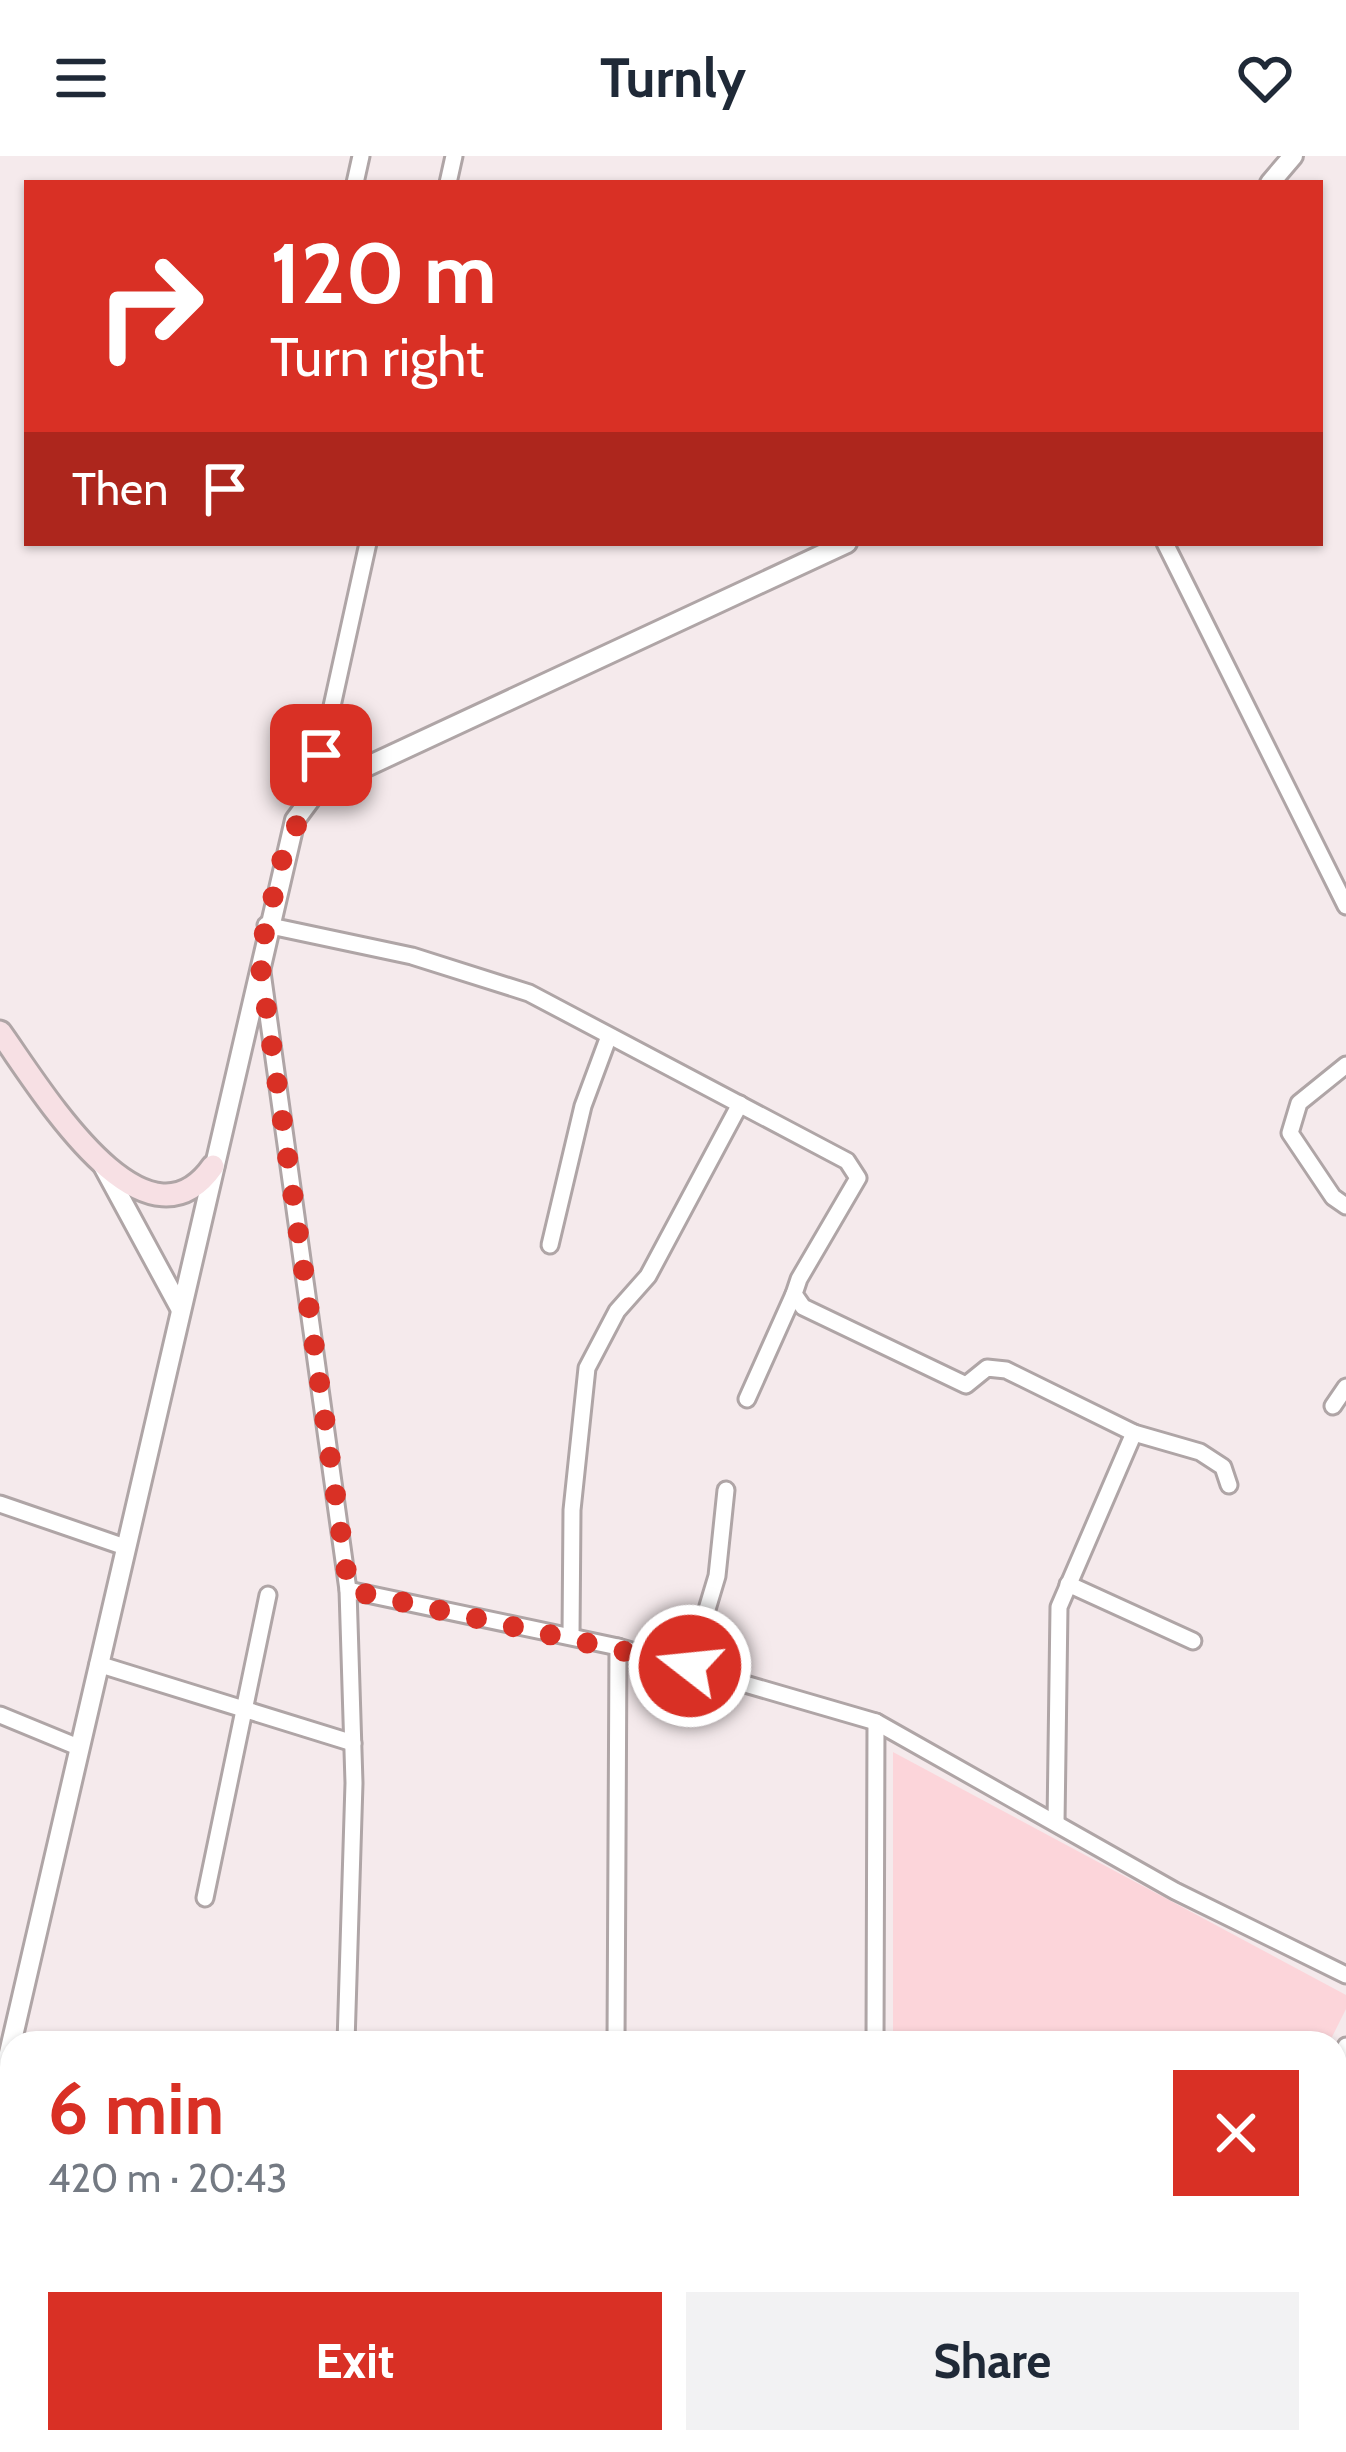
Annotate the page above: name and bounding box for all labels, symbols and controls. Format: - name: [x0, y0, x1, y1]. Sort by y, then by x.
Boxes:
- icon: menu: [48, 45, 114, 111]
- text: Turnly: [600, 45, 746, 111]
- icon: heart: [1232, 45, 1298, 111]
- text: 120 m: [270, 222, 497, 324]
- icon: right: [72, 228, 228, 384]
- text: Turn right: [270, 324, 484, 390]
- icon: arrive: [192, 456, 258, 522]
- text: Then: [72, 462, 168, 516]
- pin: [270, 704, 372, 806]
- icon: arrive: [288, 722, 354, 788]
- position arrow: [627, 1603, 753, 1729]
- text: 6 min: [48, 2065, 224, 2152]
- button: close: [1173, 2070, 1299, 2196]
- text: 420 m · 20:43: [48, 2154, 287, 2202]
- button: Exit: [48, 2292, 662, 2430]
- button: Share: [686, 2292, 1299, 2430]

